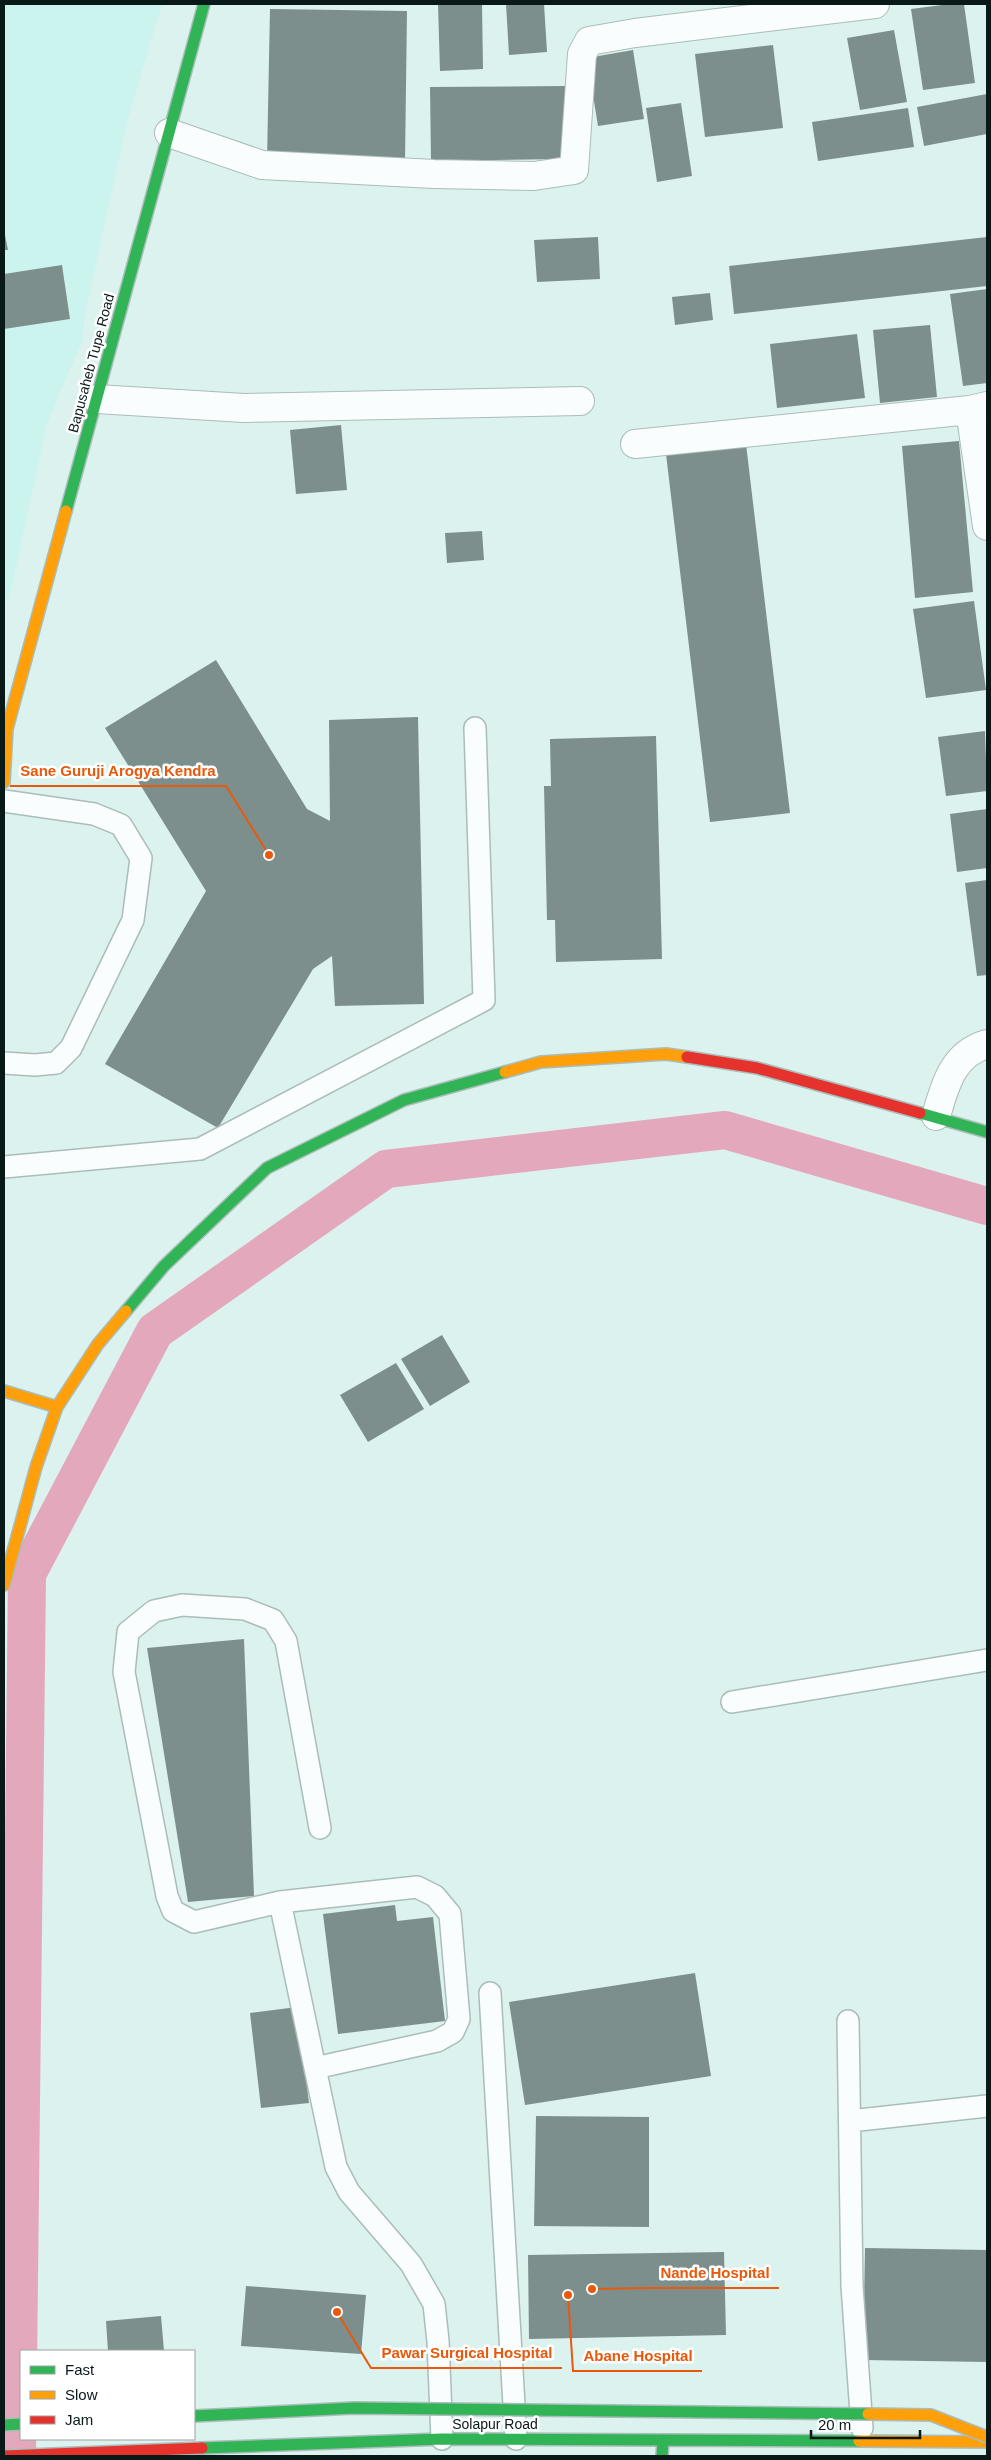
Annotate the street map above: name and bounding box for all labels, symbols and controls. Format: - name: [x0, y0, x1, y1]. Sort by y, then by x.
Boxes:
- street label: Bapusaheb Tupe Road: [65, 292, 117, 434]
- callout: Sane Guruji Arogya Kendra: [10, 756, 226, 786]
- text: Sane Guruji Arogya Kendra: [20, 762, 216, 779]
- callout: Nande Hospital: [650, 2258, 779, 2288]
- text: Nande Hospital: [660, 2264, 770, 2281]
- callout: Pawar Surgical Hospital: [371, 2338, 562, 2368]
- callout: Abane Hospital: [573, 2341, 702, 2371]
- text: Pawar Surgical Hospital: [382, 2344, 552, 2361]
- text: Abane Hospital: [583, 2347, 693, 2364]
- legend: [20, 2350, 195, 2440]
- text: Fast: [65, 2361, 95, 2378]
- text: Slow: [65, 2386, 98, 2403]
- scale bar: [811, 2408, 920, 2440]
- text: Jam: [65, 2411, 93, 2428]
- street label: Solapur Road: [452, 2416, 538, 2432]
- text: 20 m: [818, 2416, 851, 2433]

